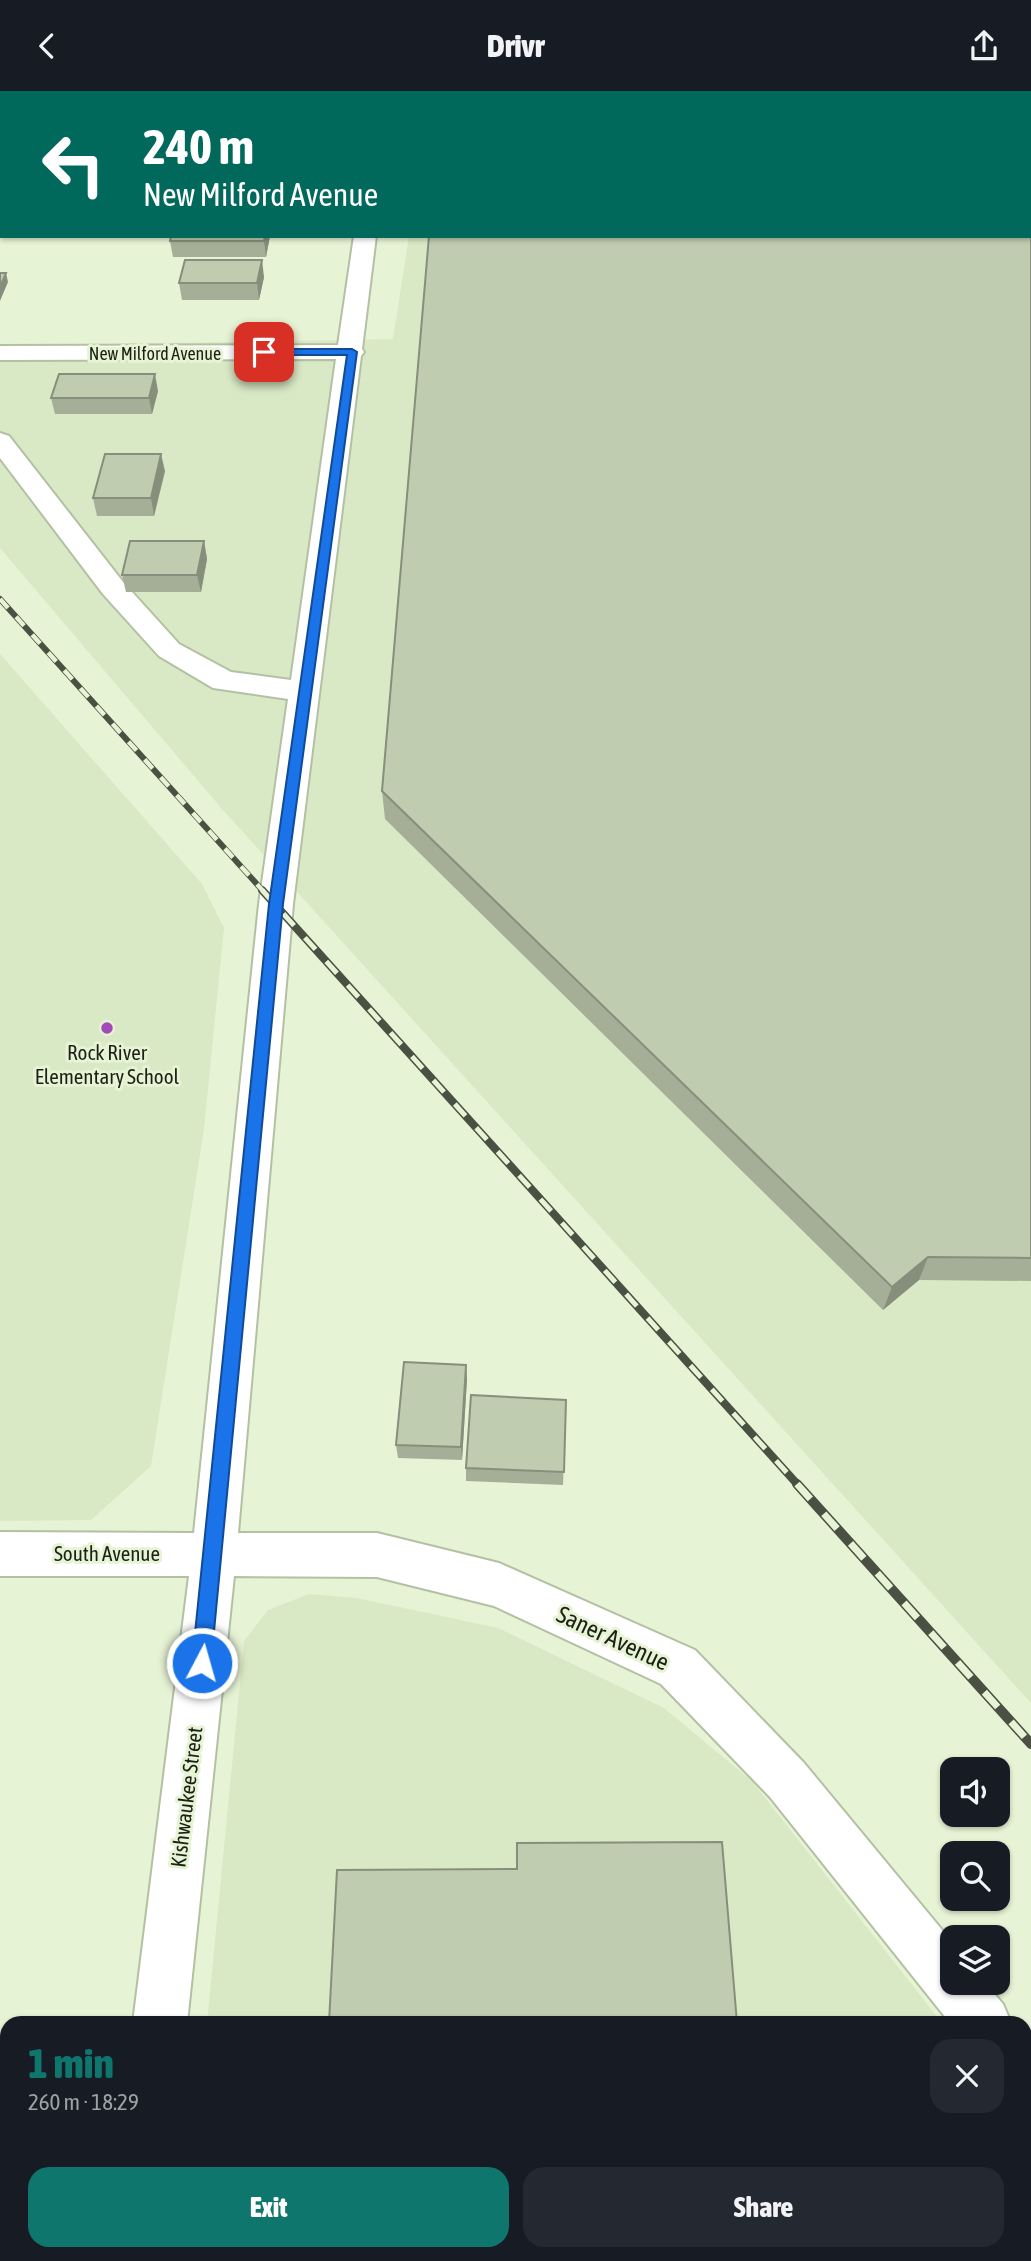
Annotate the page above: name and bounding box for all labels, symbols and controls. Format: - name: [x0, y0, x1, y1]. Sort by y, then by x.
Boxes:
- icon: back: [28, 27, 66, 65]
- text: Drivr: [487, 27, 544, 64]
- icon: share: [965, 27, 1003, 65]
- text: 240 m: [143, 118, 254, 174]
- icon: left: [28, 119, 119, 210]
- text: New Milford Avenue: [143, 176, 378, 213]
- pin: [234, 322, 294, 382]
- icon: arrive: [245, 333, 283, 371]
- street label: New Milford Avenue: [89, 343, 221, 364]
- marker: Rock River Elementary School: [99, 1020, 115, 1036]
- place label: Rock River Elementary School: [35, 1040, 180, 1088]
- street label: South Avenue: [54, 1541, 160, 1565]
- street label: Saner Avenue: [553, 1600, 673, 1676]
- position arrow: [165, 1626, 239, 1700]
- street label: Kishwaukee Street: [165, 1725, 207, 1869]
- map controls: [940, 1757, 1010, 1995]
- button: sound: [940, 1757, 1010, 1827]
- button: search: [940, 1841, 1010, 1911]
- button: layers: [940, 1925, 1010, 1995]
- text: 1 min: [28, 2039, 114, 2087]
- button: close: [930, 2039, 1004, 2113]
- text: 260 m · 18:29: [28, 2089, 139, 2115]
- button: Exit: [28, 2167, 509, 2247]
- button: Share: [523, 2167, 1004, 2247]

